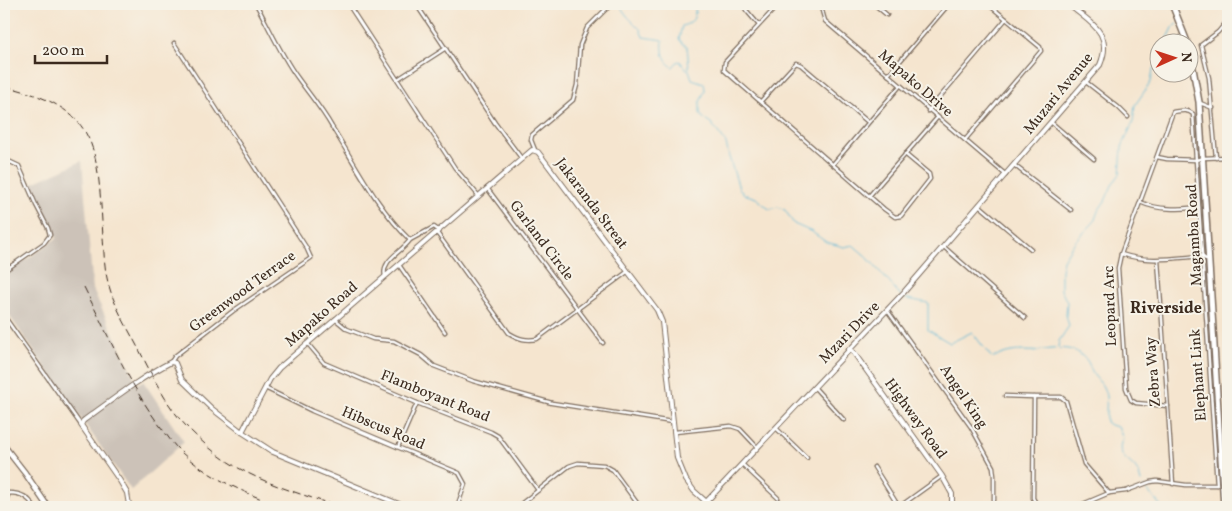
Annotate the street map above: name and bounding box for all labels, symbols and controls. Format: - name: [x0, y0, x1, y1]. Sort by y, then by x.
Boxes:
- scale bar: [35, 32, 108, 64]
- north arrow: [1150, 32, 1200, 82]
- text: 200 m: [42, 41, 85, 62]
- street label: Mapako Drive: [873, 46, 957, 122]
- street label: Muzari Avenue: [1019, 49, 1099, 139]
- text: N: [1176, 52, 1195, 63]
- street label: Jakaranda Streat: [550, 154, 632, 254]
- street label: Magamba Road: [1182, 183, 1208, 287]
- street label: Garland Circle: [504, 196, 578, 286]
- street label: Greenwood Terrace: [185, 246, 301, 338]
- street label: Leopard Arc: [1099, 265, 1123, 347]
- street label: Mapako Road: [281, 277, 363, 353]
- street label: Mzari Drive: [815, 297, 885, 369]
- district label: Riverside: [1130, 298, 1202, 320]
- street label: Elephant Link: [1185, 328, 1213, 422]
- street label: Zebra Way: [1141, 336, 1167, 408]
- street label: Angel King: [934, 361, 992, 433]
- street label: Flamboyant Road: [377, 365, 493, 429]
- street label: Highway Road: [879, 374, 951, 464]
- street label: Hibscus Road: [338, 402, 428, 456]

